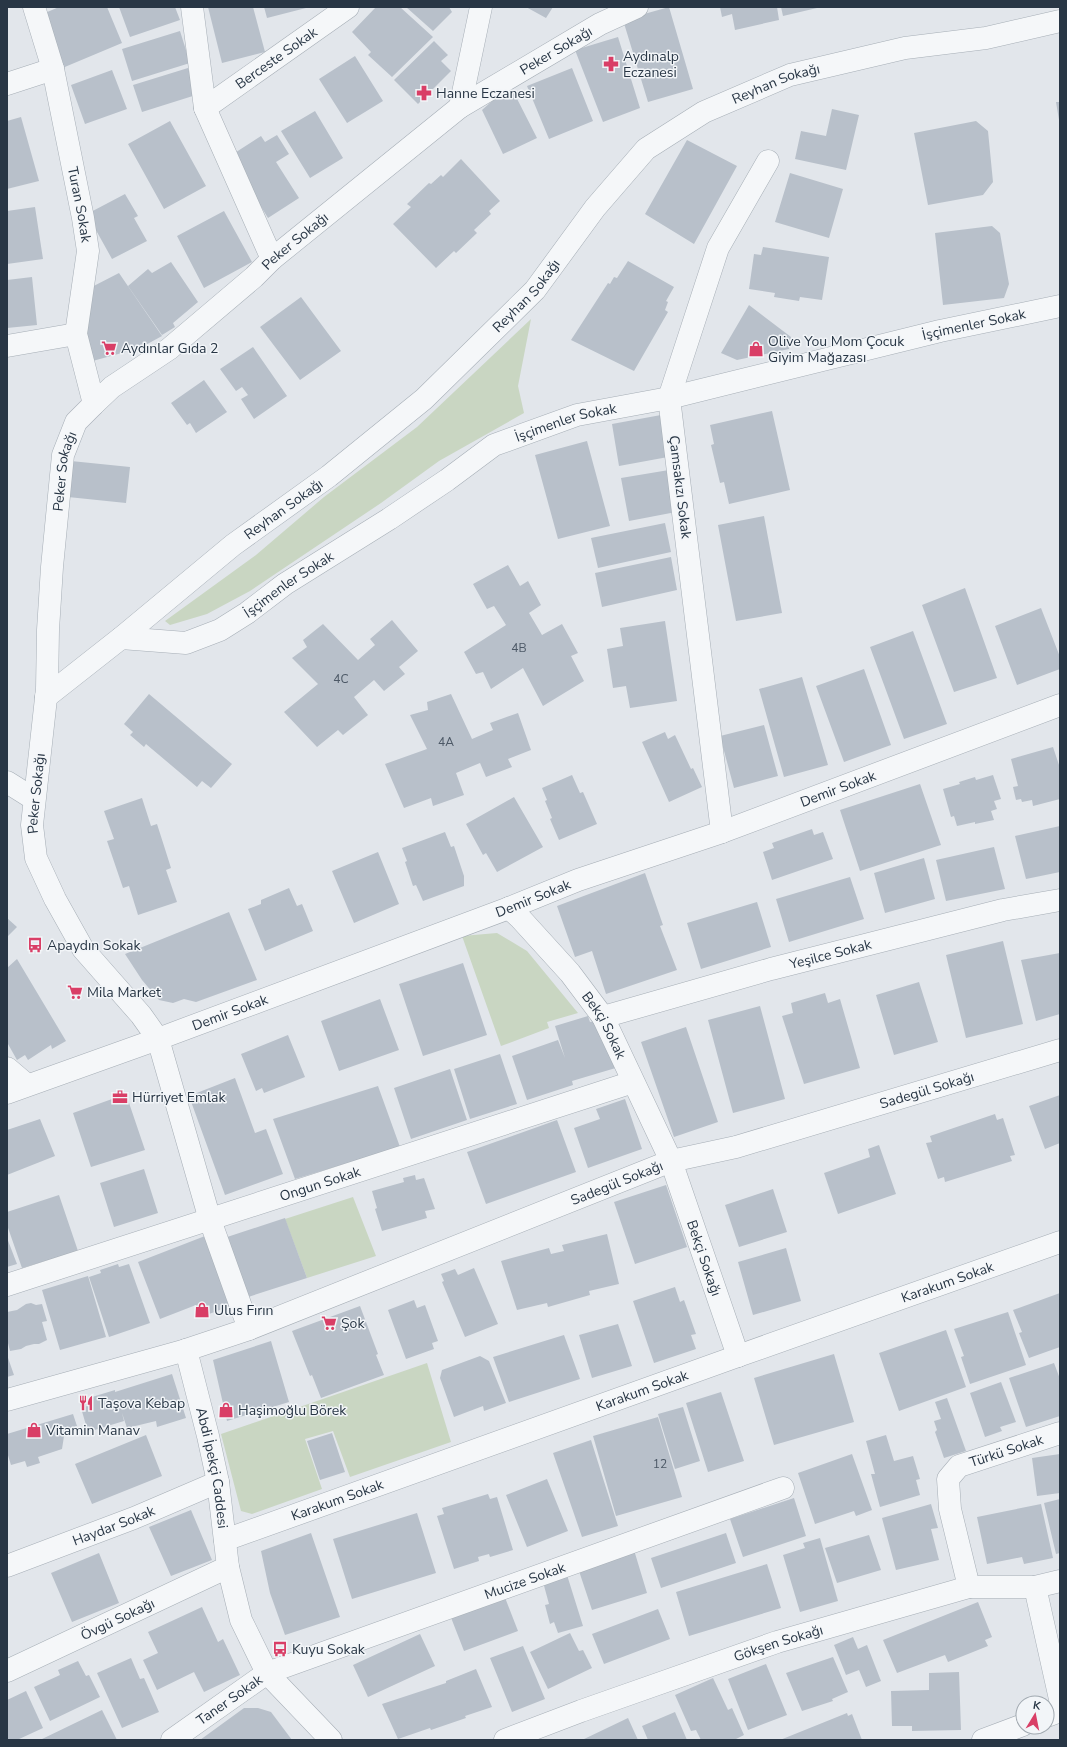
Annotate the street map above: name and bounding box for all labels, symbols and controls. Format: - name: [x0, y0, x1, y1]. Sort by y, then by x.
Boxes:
- street label: Peker Sokağı: [516, 21, 596, 79]
- street label: Berceste Sokak: [231, 22, 322, 93]
- place label: Aydınalp Eczanesi: [623, 47, 679, 82]
- pharmacy icon: Aydınalp Eczanesi: [602, 55, 620, 73]
- street label: Reyhan Sokağı: [729, 59, 822, 108]
- pharmacy icon: Hanne Eczanesi: [415, 84, 433, 102]
- place label: Hanne Eczanesi: [436, 84, 535, 103]
- street label: Turan Sokak: [63, 165, 96, 245]
- street label: Peker Sokağı: [257, 208, 332, 274]
- street label: Reyhan Sokağı: [488, 255, 564, 336]
- street label: İşçimenler Sokak: [920, 304, 1028, 345]
- place label: Olive You Mom Çocuk Giyim Mağazası: [768, 332, 905, 367]
- supermarket icon: Aydınlar Gıda 2: [100, 339, 118, 357]
- place label: Aydınlar Gıda 2: [121, 339, 218, 358]
- shop icon: Olive You Mom Çocuk Giyim Mağazası: [747, 340, 765, 358]
- street label: İşçimenler Sokak: [512, 398, 619, 446]
- street label: Peker Sokağı: [48, 428, 81, 512]
- street label: Çamsakızı Sokak: [664, 434, 696, 541]
- street label: Reyhan Sokağı: [240, 474, 327, 544]
- street label: İşçimenler Sokak: [240, 546, 338, 622]
- house number: 4B: [511, 640, 527, 656]
- house number: 4C: [333, 671, 349, 687]
- house number: 4A: [438, 734, 454, 750]
- street label: Peker Sokağı: [23, 752, 49, 835]
- street label: Demir Sokak: [797, 765, 879, 811]
- street label: Demir Sokak: [493, 874, 574, 922]
- street label: Yeşilce Sokak: [786, 934, 874, 974]
- bus stop icon: Apaydın Sokak: [26, 936, 44, 954]
- place label: Apaydın Sokak: [47, 936, 142, 955]
- supermarket icon: Mila Market: [66, 983, 84, 1001]
- place label: Mila Market: [87, 983, 161, 1002]
- street label: Bekçi Sokak: [578, 988, 631, 1063]
- street label: Demir Sokak: [189, 989, 271, 1035]
- street label: Sadegül Sokağı: [877, 1067, 976, 1113]
- office icon: Hürriyet Emlak: [111, 1088, 129, 1106]
- place label: Hürriyet Emlak: [132, 1088, 227, 1107]
- street label: Sadegül Sokağı: [568, 1156, 666, 1210]
- street label: Ongun Sokak: [277, 1161, 364, 1206]
- street label: Bekçi Sokağı: [682, 1217, 726, 1299]
- street label: Karakum Sokak: [898, 1256, 997, 1307]
- shop icon: Ulus Fırın: [193, 1301, 211, 1319]
- place label: Ulus Fırın: [214, 1301, 274, 1320]
- supermarket icon: Şok: [320, 1314, 338, 1332]
- place label: Şok: [341, 1314, 365, 1333]
- street label: Karakum Sokak: [593, 1365, 692, 1416]
- restaurant icon: Taşova Kebap: [77, 1394, 95, 1412]
- place label: Taşova Kebap: [98, 1394, 185, 1413]
- shop icon: Haşimoğlu Börek: [217, 1401, 235, 1419]
- place label: Haşimoğlu Börek: [238, 1401, 347, 1420]
- street label: Abdi İpekçi Caddesi: [192, 1405, 233, 1530]
- shop icon: Vitamin Manav: [25, 1421, 43, 1439]
- place label: Vitamin Manav: [45, 1421, 141, 1440]
- street label: Türkü Sokak: [967, 1429, 1046, 1472]
- house number: 12: [653, 1456, 667, 1472]
- street label: Karakum Sokak: [288, 1474, 387, 1525]
- street label: Haydar Sokak: [70, 1500, 159, 1550]
- street label: Mucize Sokak: [482, 1557, 569, 1604]
- street label: Övgü Sokağı: [77, 1593, 158, 1645]
- street label: Gökşen Sokağı: [731, 1620, 825, 1666]
- bus stop icon: Kuyu Sokak: [271, 1640, 289, 1658]
- place label: Kuyu Sokak: [292, 1640, 366, 1659]
- street label: Taner Sokak: [192, 1669, 267, 1729]
- north arrow: [1015, 1695, 1055, 1735]
- text: K: [1032, 1698, 1042, 1714]

